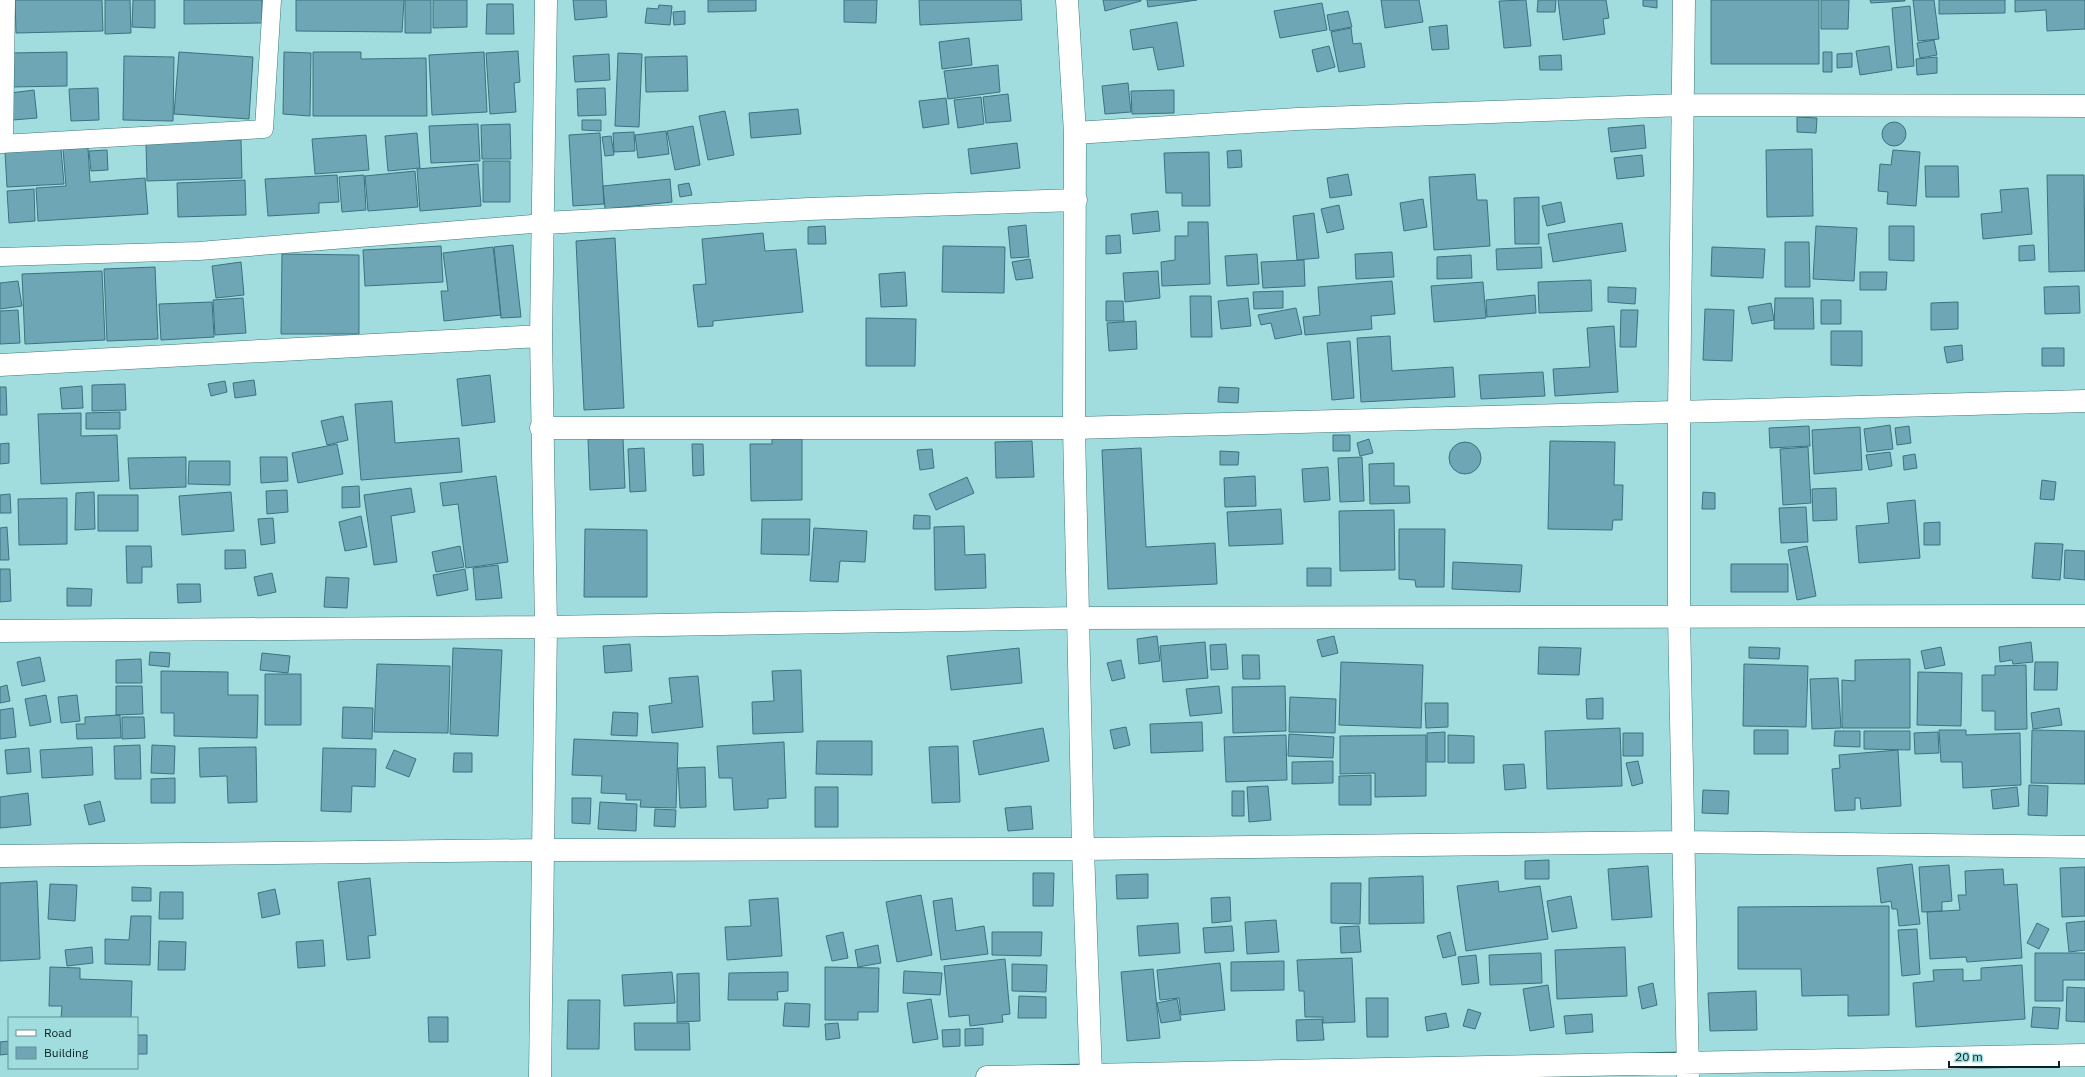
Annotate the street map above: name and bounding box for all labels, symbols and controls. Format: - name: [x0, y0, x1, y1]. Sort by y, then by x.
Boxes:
- legend: [8, 1017, 138, 1069]
- text: Road: [44, 1025, 72, 1040]
- scale bar: [1949, 1043, 2059, 1069]
- text: Building: [44, 1045, 89, 1060]
- text: 20 m: [1955, 1049, 1983, 1064]

